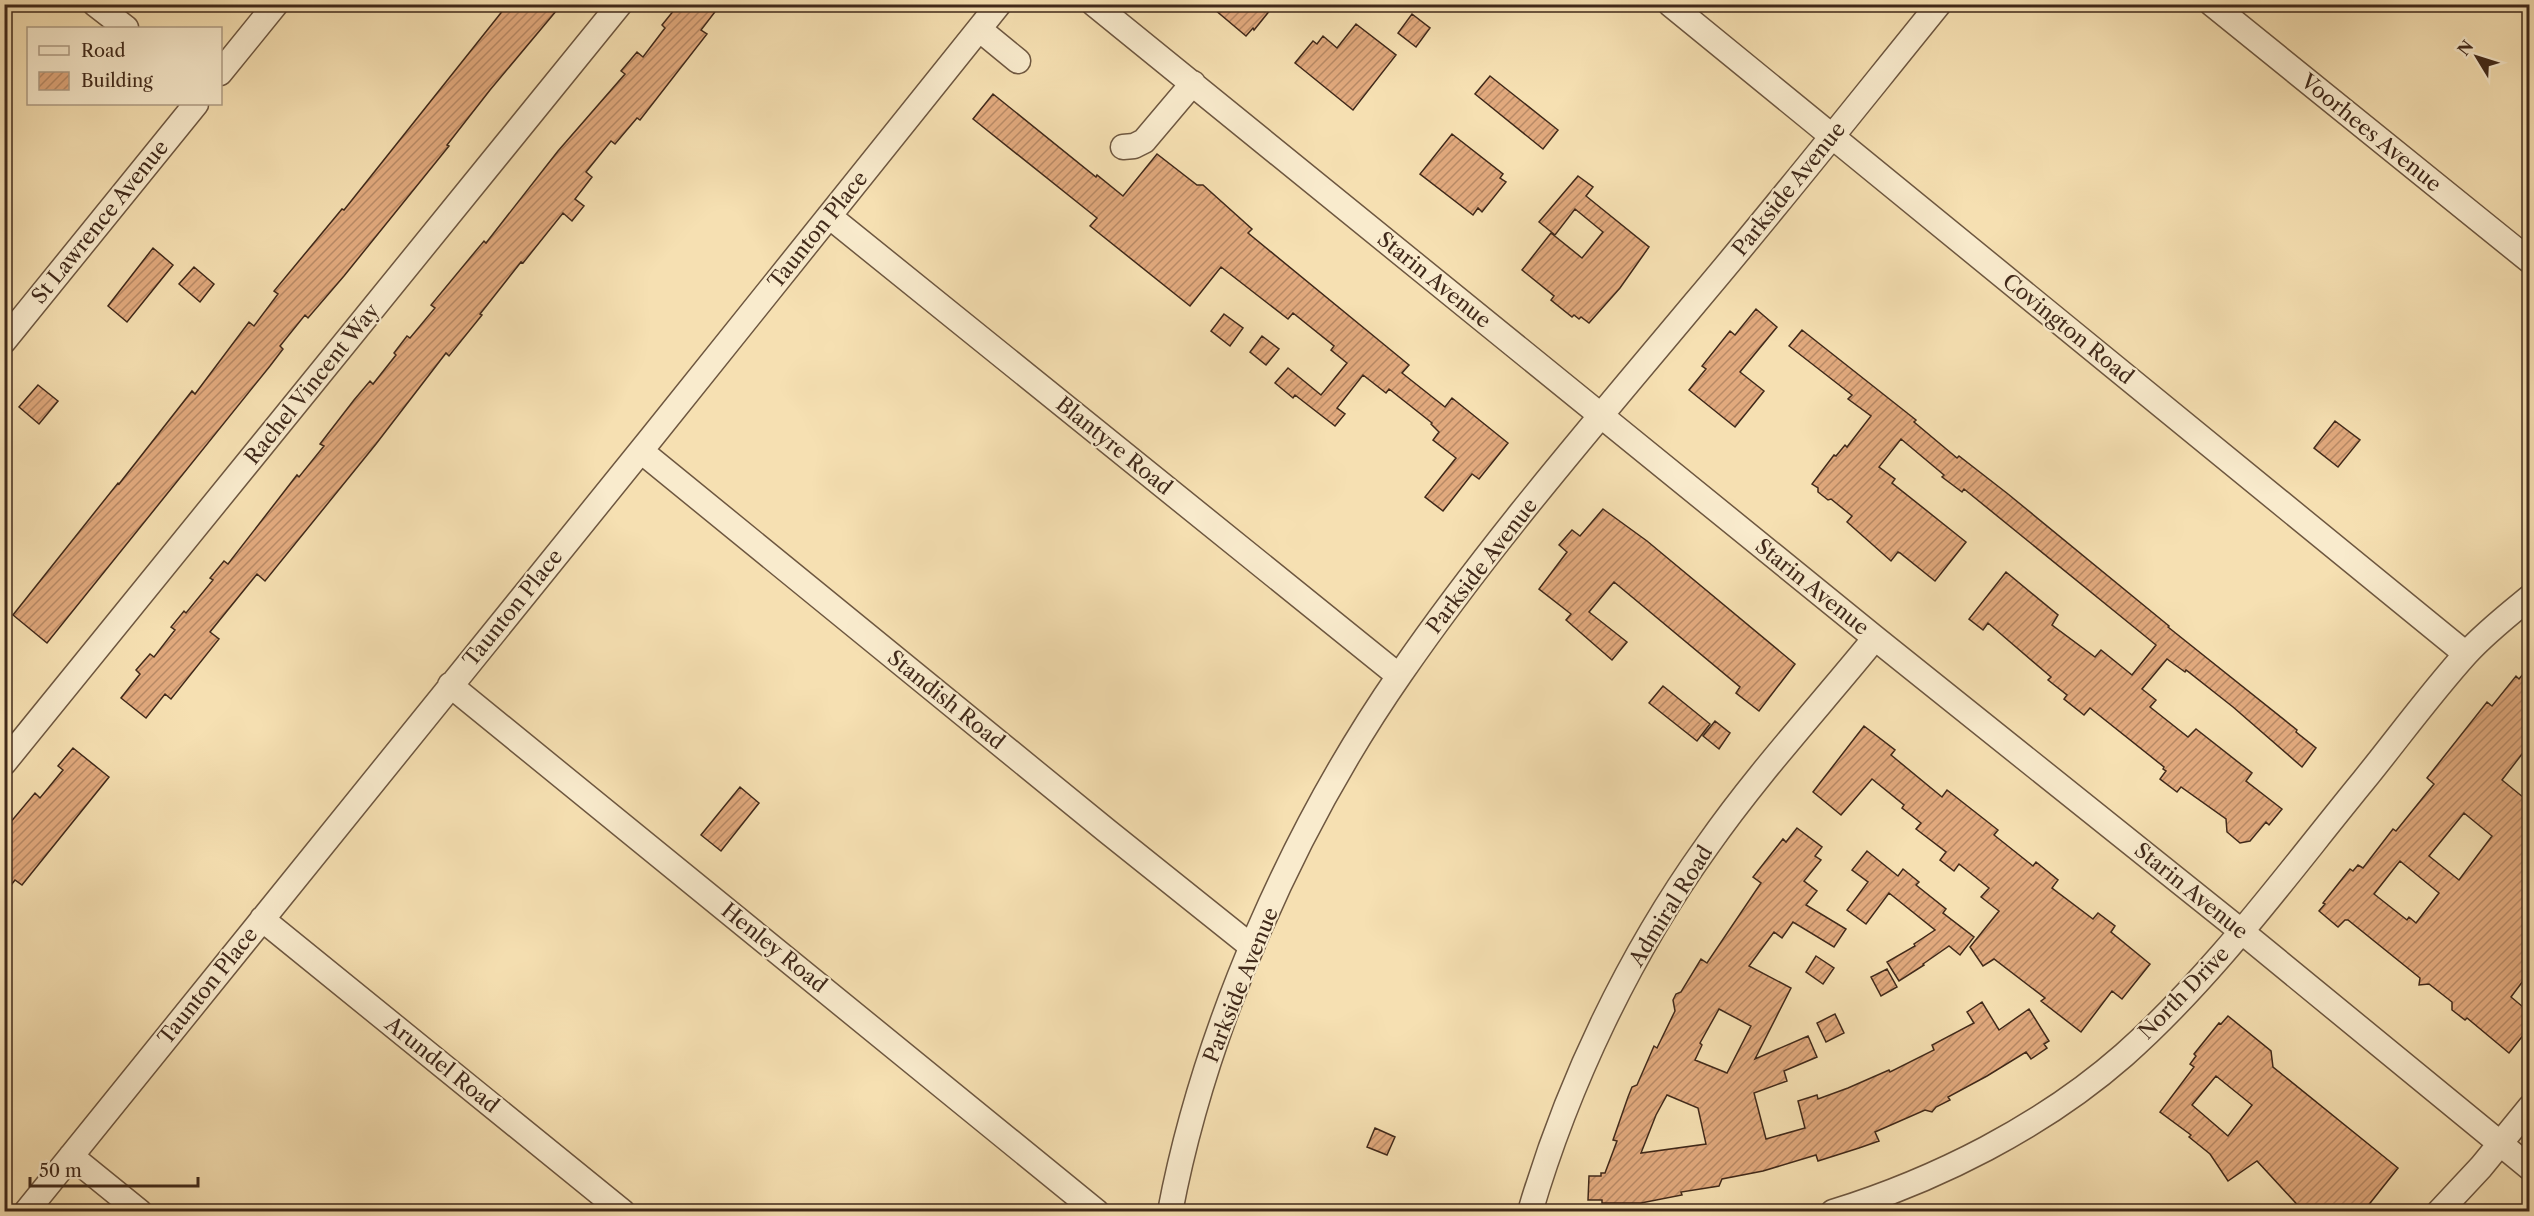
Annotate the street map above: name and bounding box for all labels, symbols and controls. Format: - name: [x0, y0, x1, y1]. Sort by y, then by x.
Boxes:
- legend: [27, 27, 222, 105]
- north arrow: [2447, 27, 2507, 87]
- text: N: [2453, 36, 2477, 59]
- text: Road: [81, 40, 126, 62]
- street label: Voorhees Avenue: [2295, 68, 2446, 197]
- text: Building: [81, 70, 153, 92]
- street label: Parkside Avenue: [1727, 117, 1850, 261]
- street label: St Lawrence Avenue: [26, 135, 173, 308]
- street label: Taunton Place: [763, 166, 873, 293]
- street label: Starin Avenue: [1372, 226, 1496, 333]
- street label: Covington Road: [1998, 268, 2139, 389]
- street label: Rachel Vincent Way: [239, 298, 384, 469]
- street label: Blantyre Road: [1051, 391, 1178, 500]
- street label: Parkside Avenue: [1421, 493, 1542, 638]
- street label: Starin Avenue: [1750, 533, 1874, 640]
- street label: Taunton Place: [458, 544, 568, 671]
- street label: Standish Road: [883, 645, 1010, 755]
- street label: Starin Avenue: [2129, 837, 2253, 944]
- street label: Admiral Road: [1623, 841, 1718, 972]
- street label: Henley Road: [716, 897, 832, 998]
- street label: Parkside Avenue: [1198, 904, 1283, 1066]
- street label: Taunton Place: [153, 922, 263, 1049]
- street label: North Drive: [2133, 941, 2234, 1044]
- street label: Arundel Road: [380, 1011, 504, 1118]
- scale bar: [30, 1150, 198, 1188]
- text: 50 m: [39, 1160, 82, 1182]

